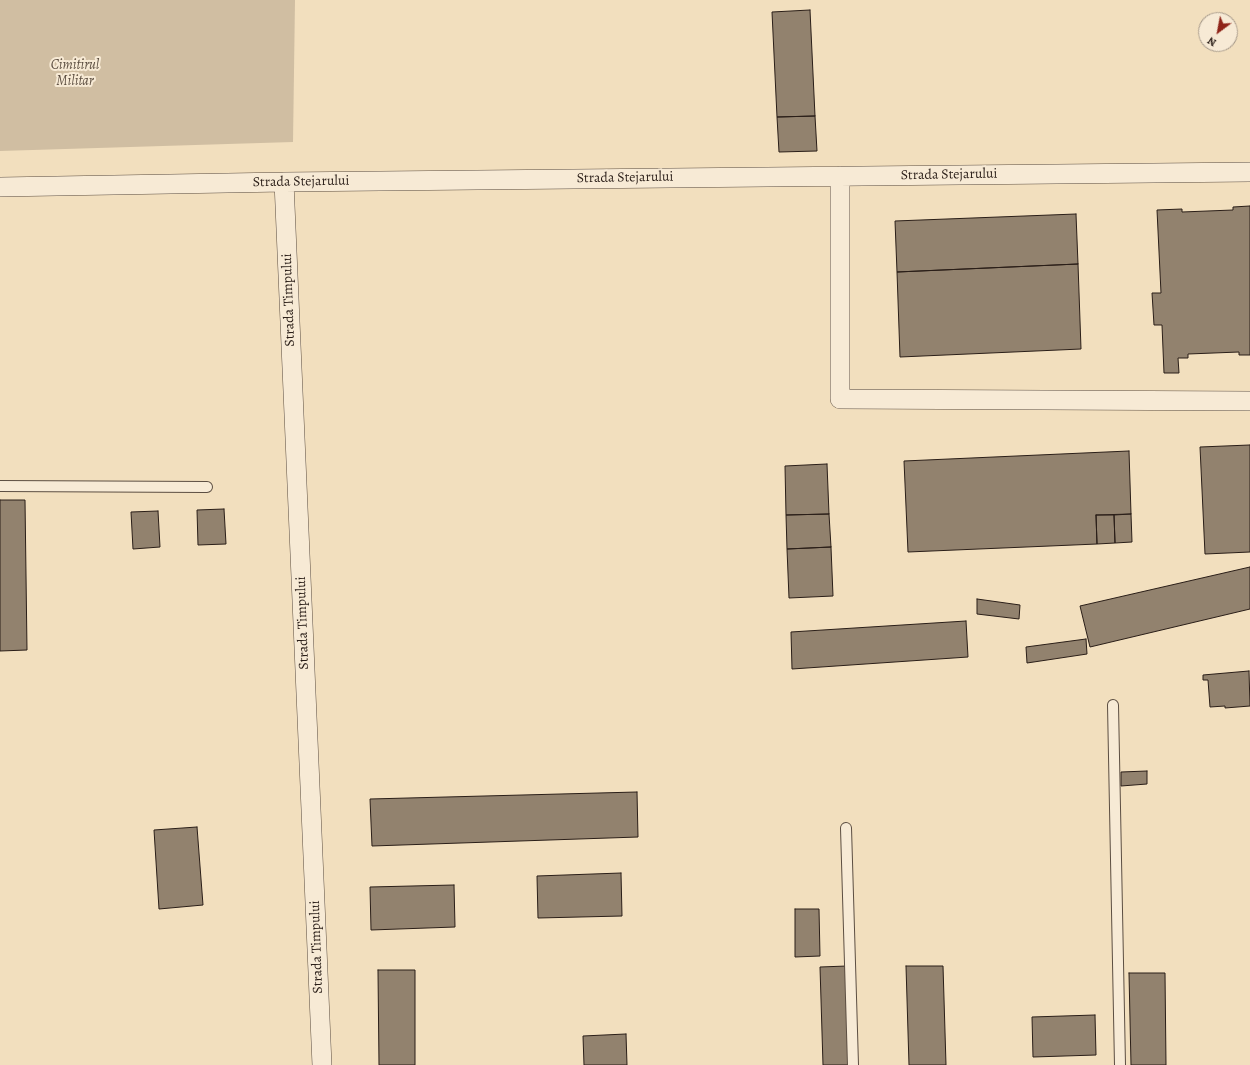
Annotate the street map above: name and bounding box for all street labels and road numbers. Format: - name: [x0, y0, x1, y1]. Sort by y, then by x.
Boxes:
- street label: Strada Stejarului: [900, 166, 998, 184]
- street label: Strada Stejarului: [576, 169, 674, 187]
- street label: Strada Stejarului: [252, 173, 350, 191]
- street label: Strada Timpului: [279, 253, 299, 347]
- street label: Strada Timpului: [293, 576, 313, 670]
- street label: Strada Timpului: [307, 900, 327, 994]

